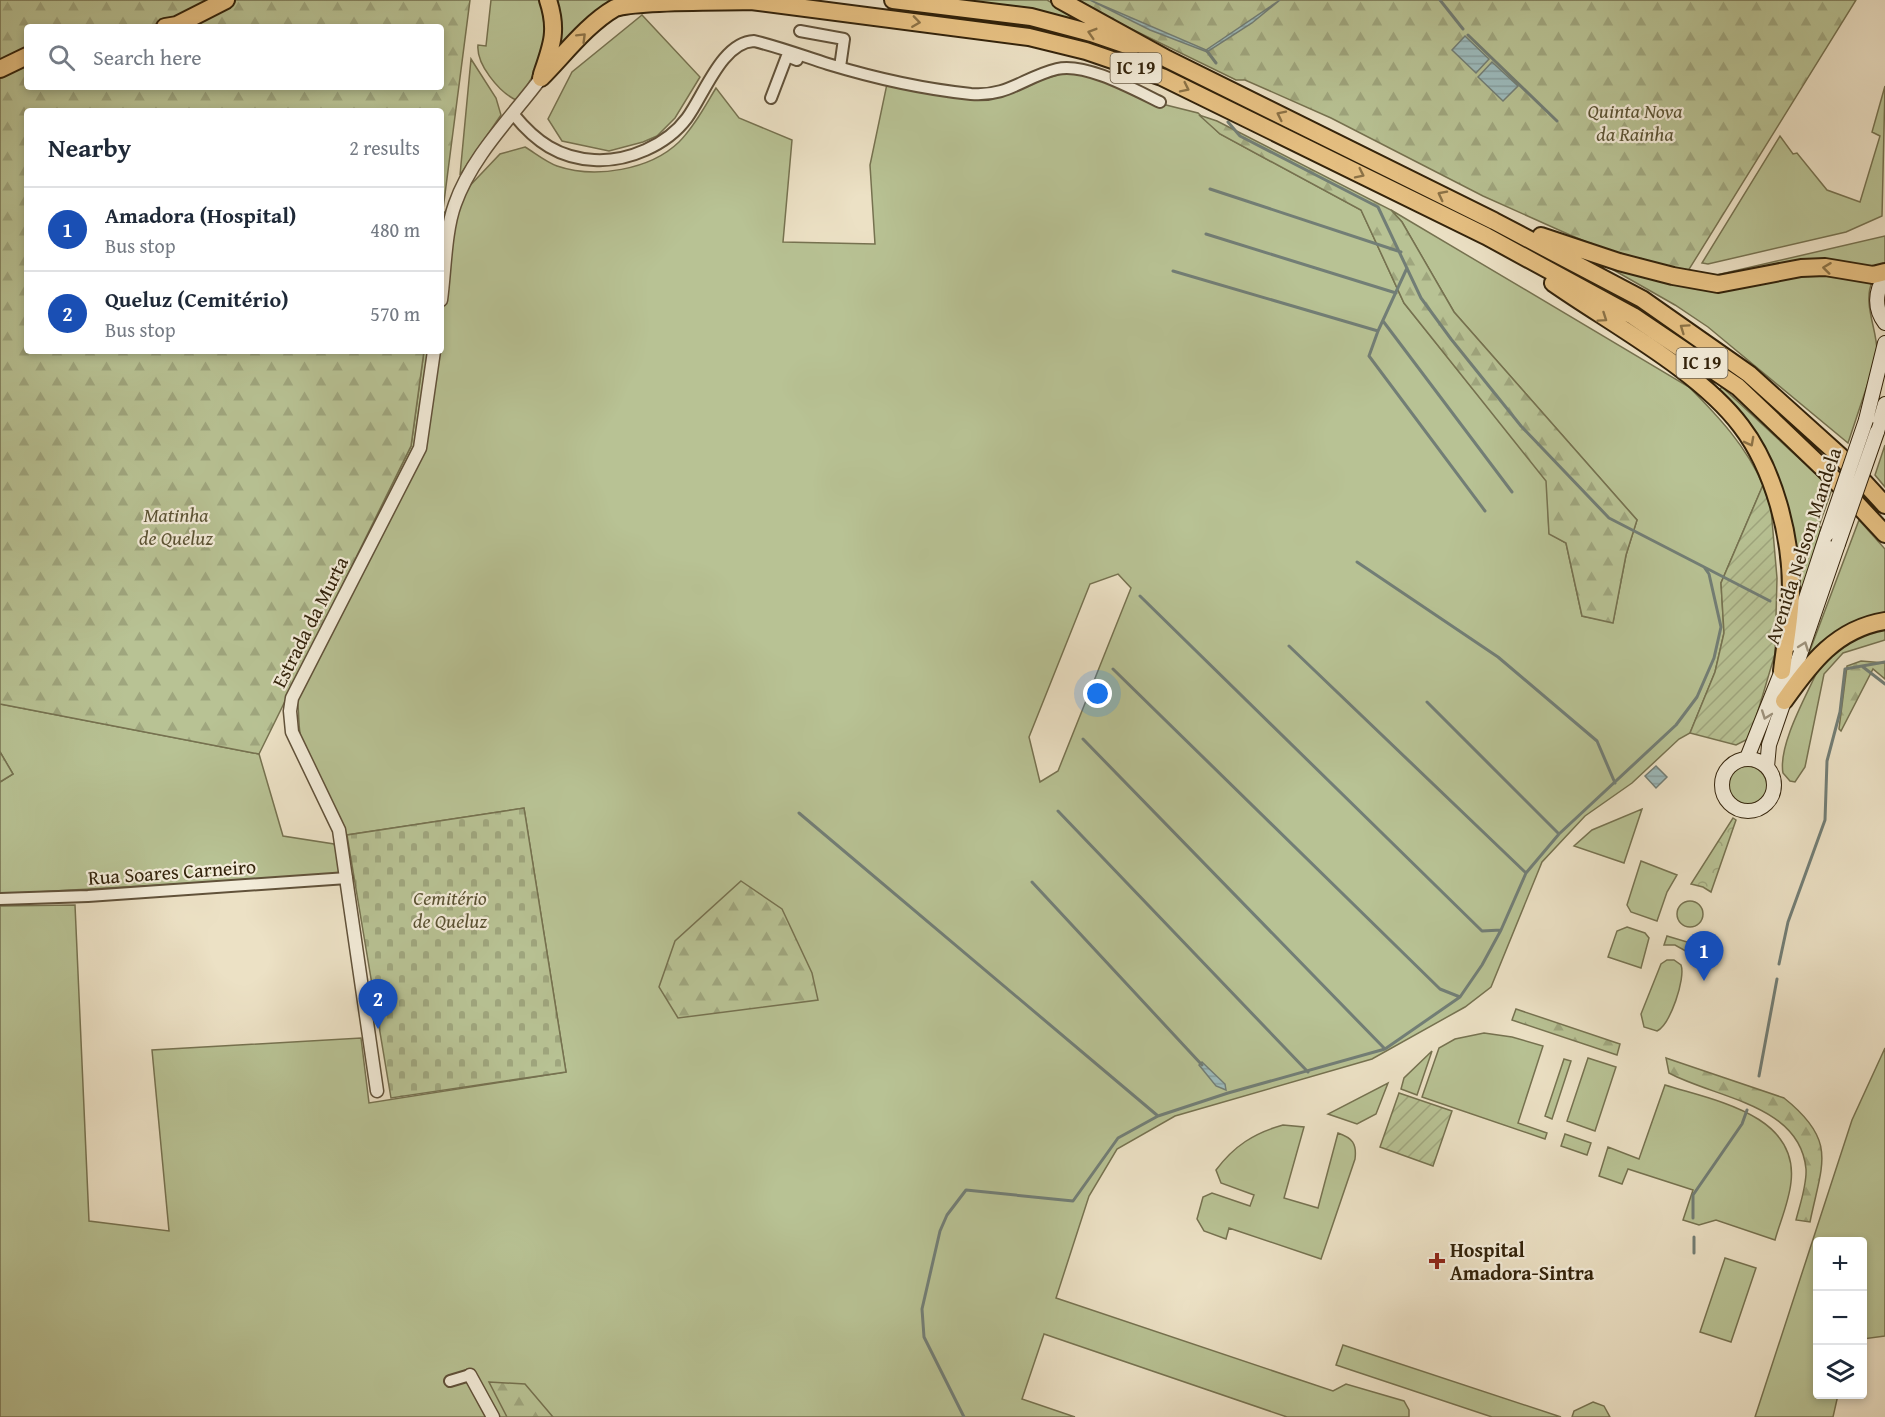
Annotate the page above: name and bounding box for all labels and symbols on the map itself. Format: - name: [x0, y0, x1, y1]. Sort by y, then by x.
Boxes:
- one-way arrow: [911, 15, 920, 27]
- one-way arrow: [1087, 28, 1098, 40]
- one-way arrow: [574, 33, 585, 44]
- road number: IC 19: [1110, 53, 1162, 83]
- one-way arrow: [1179, 81, 1190, 93]
- park label: Quinta Nova da Rainha: [1588, 96, 1683, 148]
- one-way arrow: [1276, 110, 1287, 122]
- one-way arrow: [1354, 167, 1365, 178]
- one-way arrow: [1438, 191, 1448, 202]
- one-way arrow: [1823, 263, 1832, 275]
- one-way arrow: [1596, 310, 1607, 321]
- one-way arrow: [1680, 324, 1691, 335]
- road number: IC 19: [1676, 348, 1728, 378]
- one-way arrow: [1743, 436, 1754, 446]
- street label: Avenida Nelson Mandela: [1757, 443, 1848, 648]
- park label: Matinha de Queluz: [139, 500, 213, 552]
- street label: Estrada da Murta: [264, 551, 355, 692]
- one-way arrow: [1796, 642, 1809, 652]
- your location: [1083, 679, 1112, 708]
- one-way arrow: [1760, 709, 1773, 720]
- street label: Rua Soares Carneiro: [87, 851, 257, 892]
- park label: Cemitério de Queluz: [413, 883, 487, 935]
- pin: 1: [1684, 932, 1724, 981]
- pin: 2: [358, 980, 398, 1029]
- place label: Hospital Amadora-Sintra: [1450, 1235, 1595, 1287]
- marker: Hospital Amadora-Sintra: [1428, 1252, 1446, 1270]

